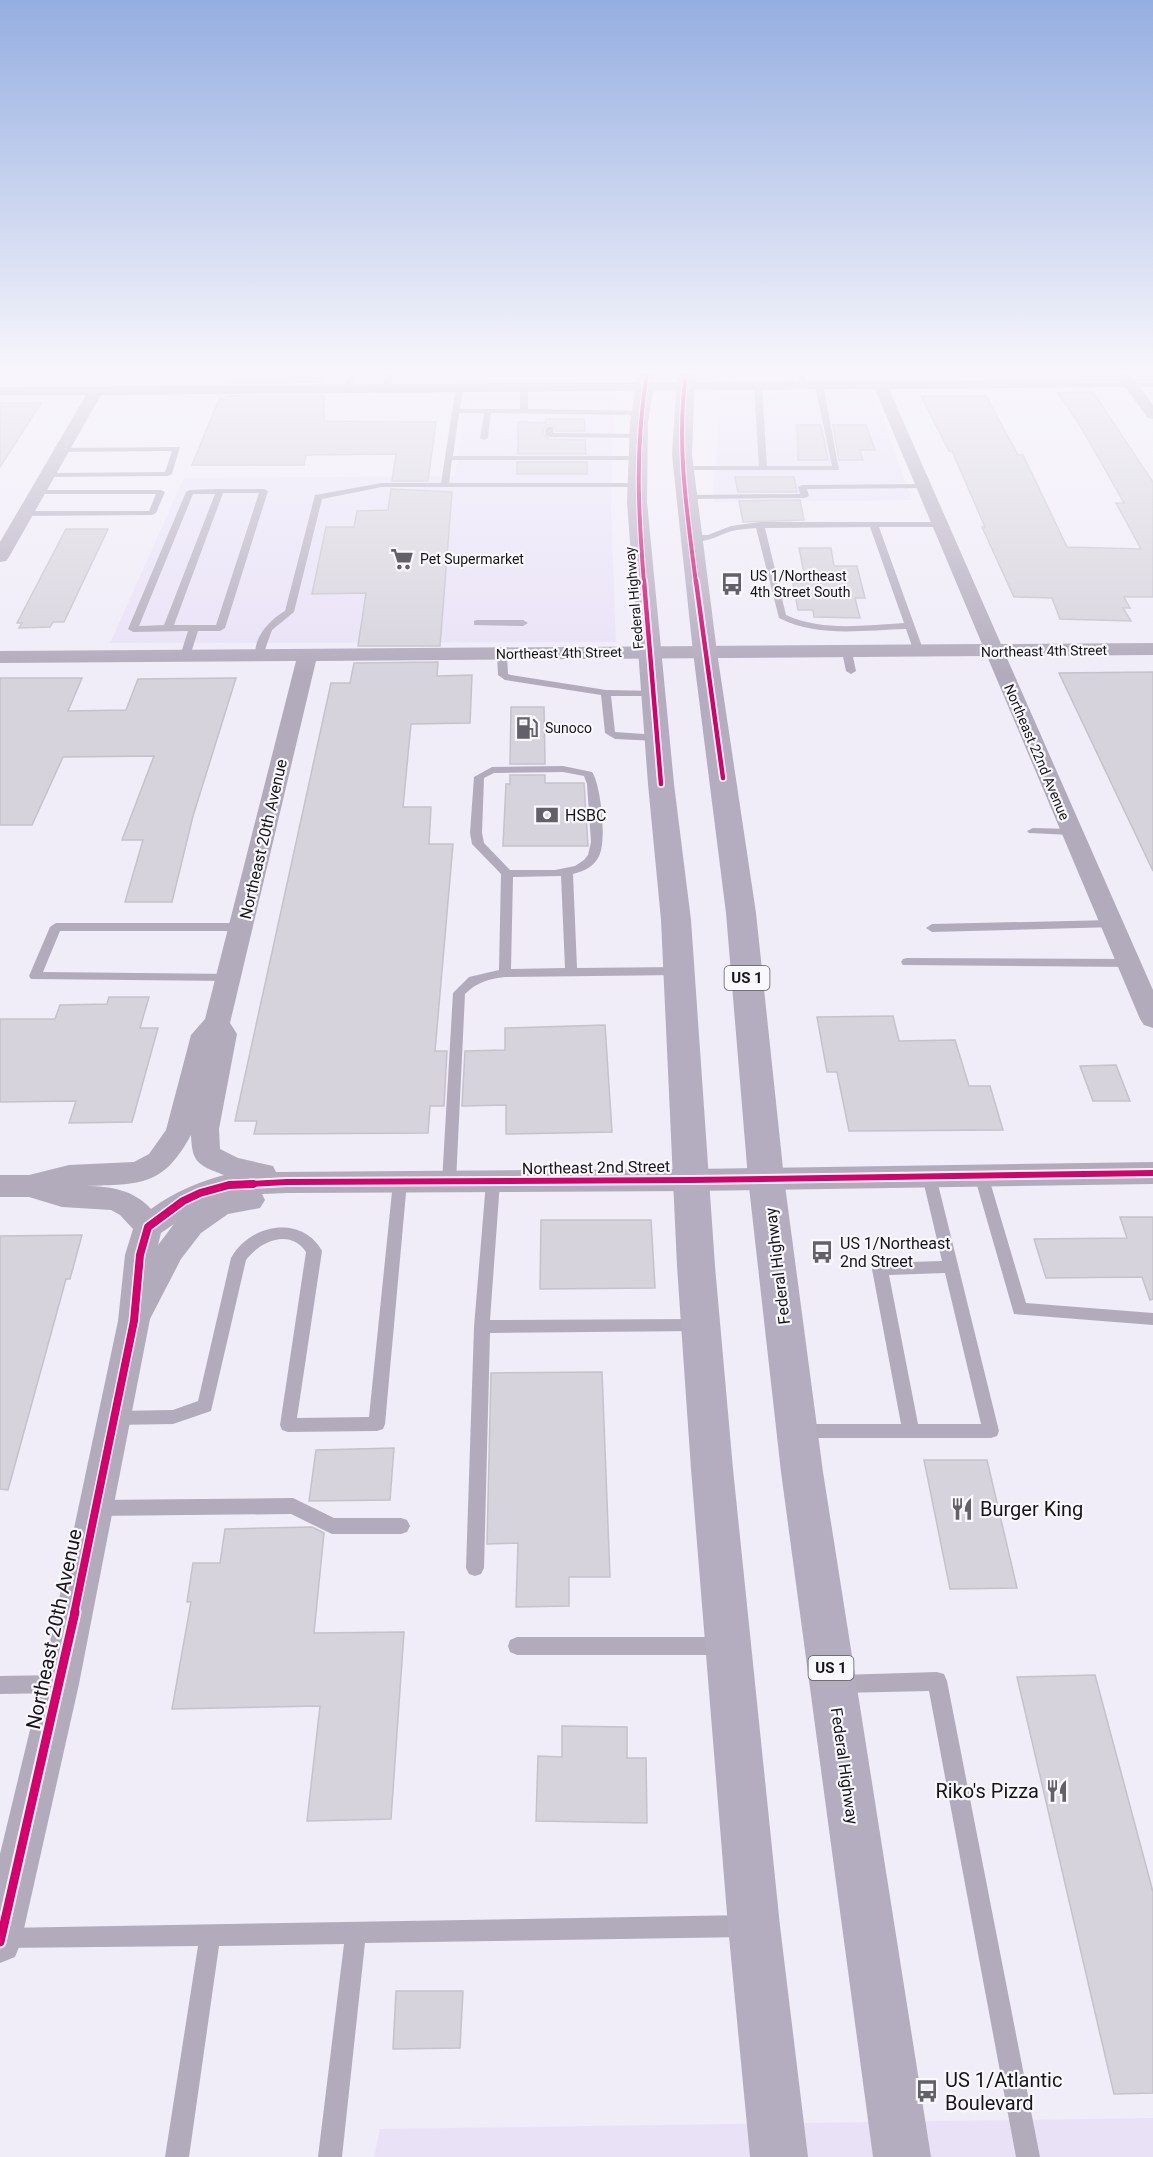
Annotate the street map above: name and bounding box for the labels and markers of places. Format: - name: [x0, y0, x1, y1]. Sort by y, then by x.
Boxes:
- supermarket icon: Pet Supermarket: [389, 546, 415, 572]
- place label: Pet Supermarket: [420, 551, 524, 567]
- place label: US 1/Northeast 4th Street South: [750, 568, 850, 600]
- bus stop icon: US 1/Northeast 4th Street South: [719, 571, 745, 597]
- fuel station icon: Sunoco: [514, 715, 540, 741]
- place label: Sunoco: [545, 720, 592, 736]
- bank icon: HSBC: [534, 802, 560, 828]
- place label: HSBC: [565, 806, 606, 825]
- place label: US 1/Northeast 2nd Street: [840, 1234, 951, 1271]
- bus stop icon: US 1/Northeast 2nd Street: [809, 1239, 835, 1265]
- restaurant icon: Burger King: [949, 1496, 975, 1522]
- place label: Burger King: [980, 1497, 1083, 1521]
- restaurant icon: Riko's Pizza: [1044, 1778, 1070, 1804]
- place label: Riko's Pizza: [935, 1779, 1039, 1803]
- place label: US 1/Atlantic Boulevard: [945, 2068, 1062, 2115]
- bus stop icon: US 1/Atlantic Boulevard: [914, 2078, 940, 2104]

